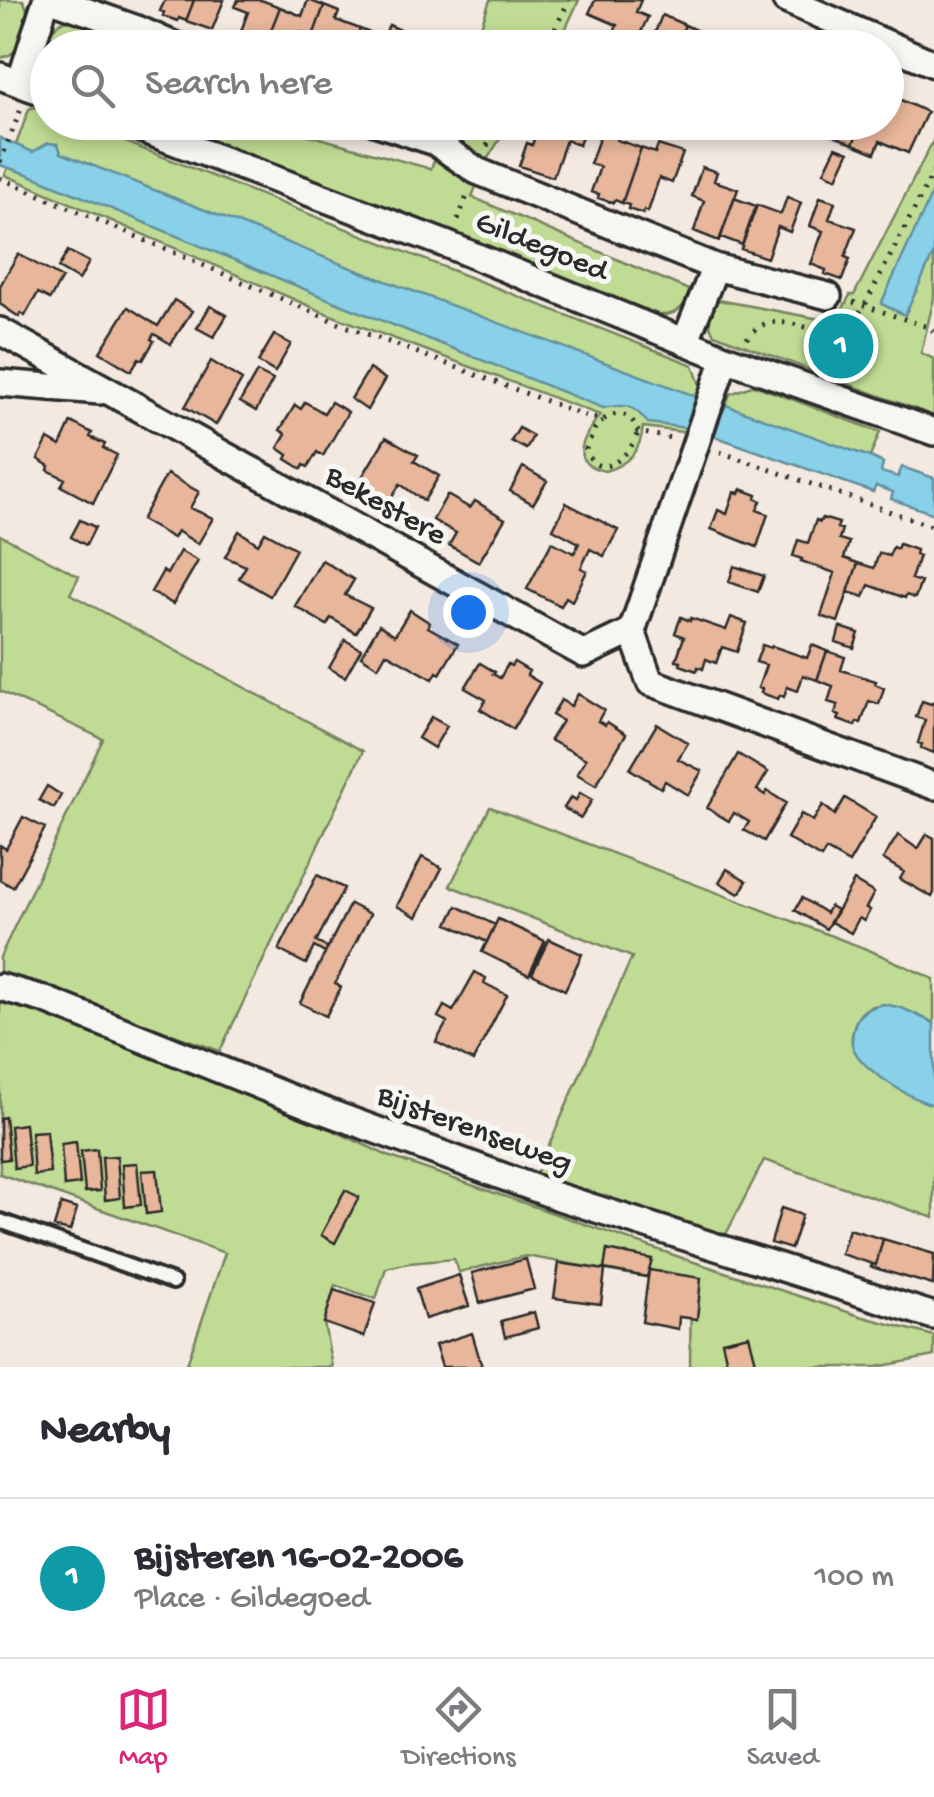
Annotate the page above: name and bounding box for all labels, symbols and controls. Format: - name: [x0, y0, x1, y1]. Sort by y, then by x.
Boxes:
- search box: [30, 30, 904, 140]
- icon: search: [65, 58, 120, 113]
- text: Search here: [145, 63, 332, 107]
- street label: Gildegoed: [469, 204, 615, 293]
- pin: 1: [808, 308, 874, 384]
- street label: Bekestere: [317, 458, 453, 556]
- your location: [443, 587, 494, 638]
- street label: Bijsterenseweg: [370, 1078, 577, 1184]
- text: Nearby: [40, 1408, 170, 1457]
- text: Bijsteren 16-02-2006: [135, 1537, 463, 1581]
- text: 1: [66, 1559, 79, 1597]
- text: 100 m: [814, 1559, 894, 1597]
- text: Place · Gildegoed: [135, 1581, 370, 1619]
- tab: Map: [116, 1682, 171, 1775]
- tab: Directions: [402, 1682, 516, 1775]
- tab: Saved: [747, 1682, 818, 1775]

